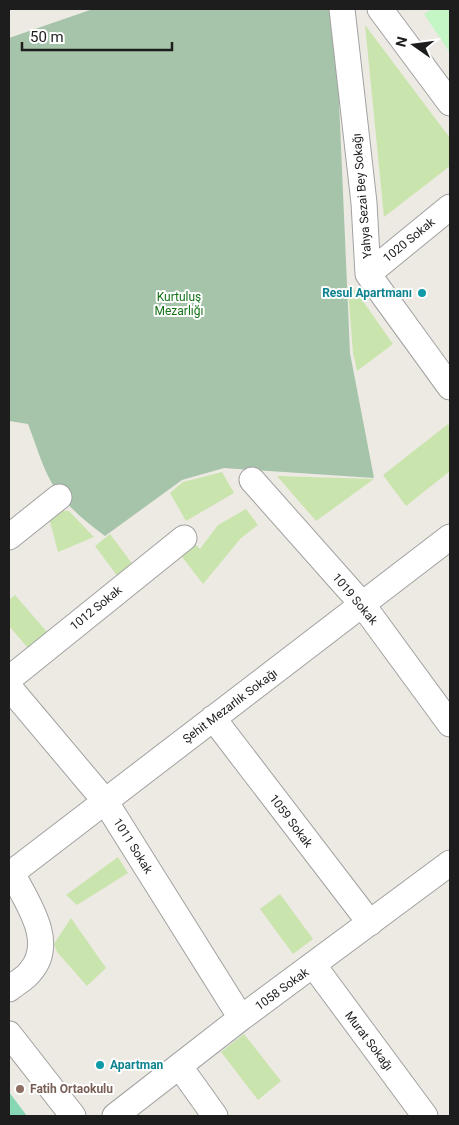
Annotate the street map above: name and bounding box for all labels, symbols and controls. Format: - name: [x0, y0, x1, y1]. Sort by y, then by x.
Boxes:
- scale bar: [22, 20, 172, 52]
- north arrow: [389, 20, 439, 70]
- text: 50 m: [30, 28, 64, 46]
- text: N: [392, 35, 410, 49]
- street label: Yahya Sezai Bey Sokağı: [350, 133, 374, 259]
- street label: 1020 Sokak: [380, 214, 438, 265]
- place label: Resul Apartmanı: [322, 286, 412, 300]
- marker: Resul Apartmanı: [416, 287, 428, 299]
- park label: Kurtuluş Mezarlığı: [155, 290, 203, 318]
- street label: 1019 Sokak: [330, 571, 381, 628]
- street label: 1012 Sokak: [67, 582, 125, 633]
- street label: Şehit Mezarlık Sokağı: [180, 666, 280, 746]
- street label: 1059 Sokak: [267, 792, 316, 851]
- street label: 1011 Sokak: [110, 816, 156, 877]
- street label: 1058 Sokak: [253, 964, 312, 1013]
- street label: Murat Sokağı: [342, 1009, 396, 1073]
- place label: Apartman: [110, 1058, 164, 1072]
- marker: Apartman: [94, 1059, 106, 1071]
- place label: Fatih Ortaokulu: [30, 1082, 113, 1096]
- marker: Fatih Ortaokulu: [14, 1083, 26, 1095]

